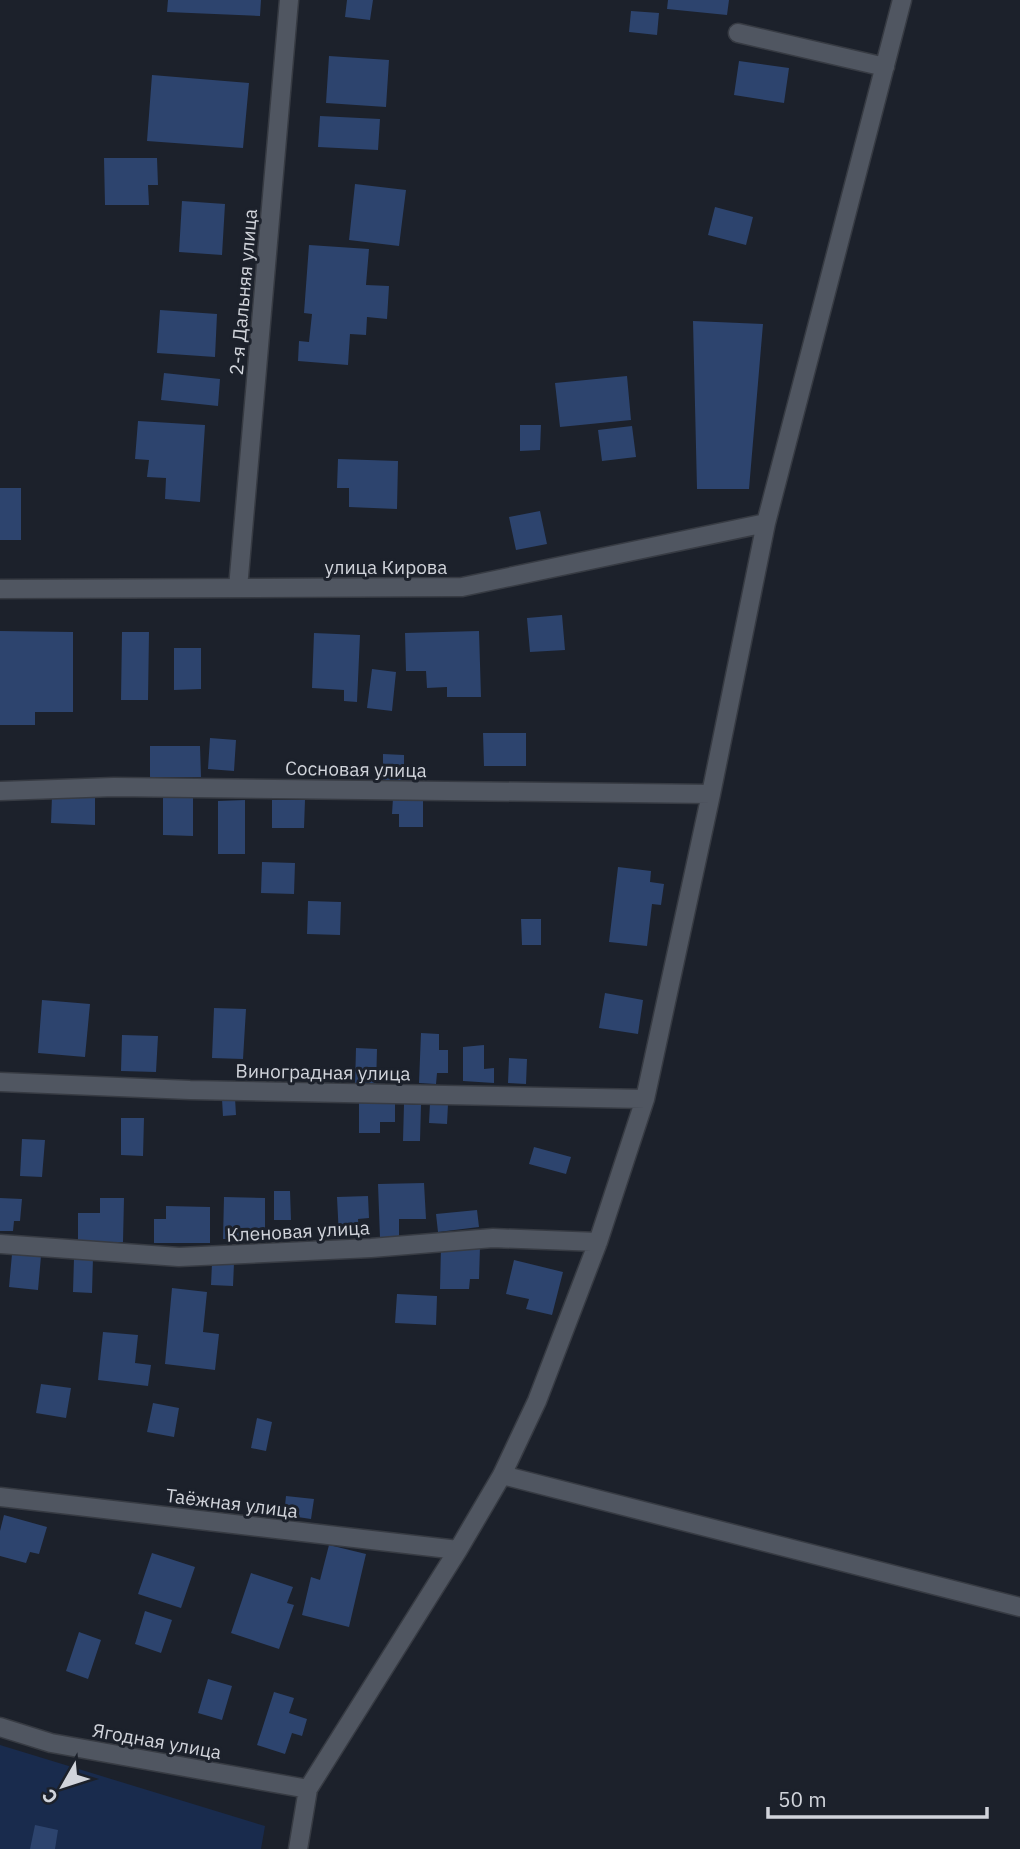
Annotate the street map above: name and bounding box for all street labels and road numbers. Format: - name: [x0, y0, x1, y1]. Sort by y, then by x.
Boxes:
- street label: 2-я Дальняя улица: [224, 208, 262, 376]
- street label: улица Кирова: [325, 555, 448, 579]
- street label: Сосновая улица: [285, 756, 427, 782]
- street label: Виноградная улица: [235, 1058, 411, 1086]
- street label: Кленовая улица: [226, 1215, 370, 1247]
- street label: Таёжная улица: [165, 1483, 299, 1523]
- street label: Ягодная улица: [91, 1718, 223, 1764]

